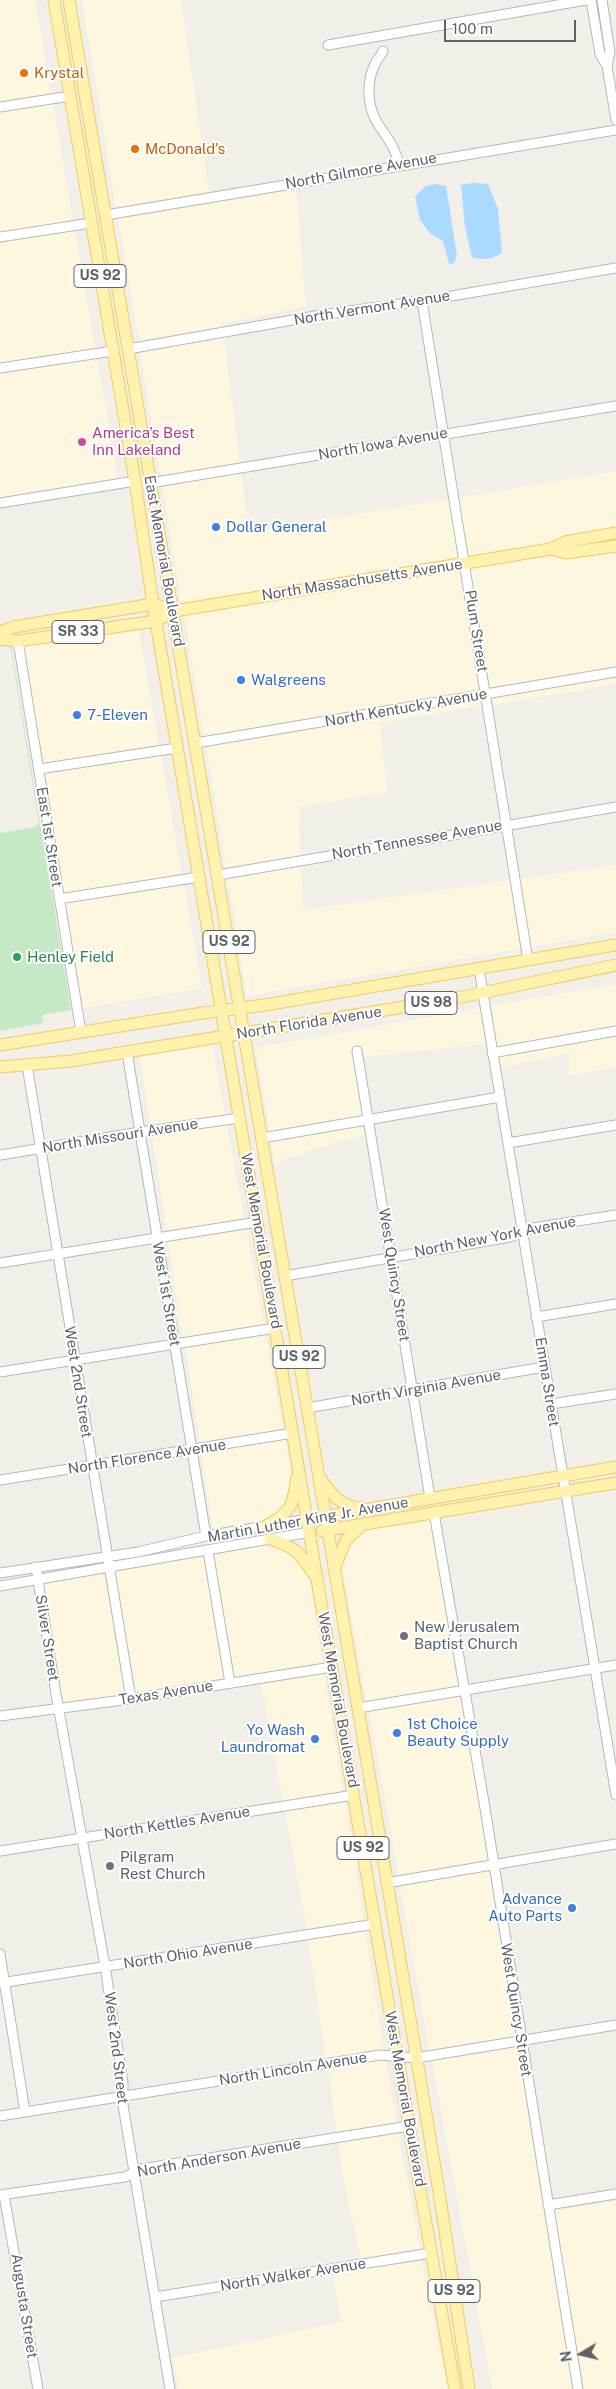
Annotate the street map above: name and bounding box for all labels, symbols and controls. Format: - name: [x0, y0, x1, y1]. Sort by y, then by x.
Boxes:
- scale bar: [446, 10, 578, 42]
- text: 100 m: [452, 20, 493, 37]
- place label: Krystal: [34, 64, 84, 82]
- marker: Krystal: [18, 67, 30, 79]
- place label: McDonald's: [145, 140, 225, 158]
- marker: McDonald's: [129, 143, 141, 155]
- street label: North Gilmore Avenue: [284, 149, 438, 193]
- road number: US 92: [74, 264, 126, 288]
- street label: North Vermont Avenue: [293, 287, 451, 329]
- place label: America's Best Inn Lakeland: [92, 424, 195, 459]
- street label: North Iowa Avenue: [317, 424, 449, 464]
- marker: America's Best Inn Lakeland: [76, 436, 88, 448]
- street label: East Memorial Boulevard: [140, 474, 188, 648]
- place label: Dollar General: [226, 518, 327, 536]
- marker: Dollar General: [210, 521, 222, 533]
- street label: North Massachusetts Avenue: [260, 555, 464, 605]
- street label: Plum Street: [461, 589, 491, 673]
- road number: SR 33: [52, 620, 104, 644]
- place label: Walgreens: [251, 671, 326, 689]
- marker: Walgreens: [235, 674, 247, 686]
- street label: North Kentucky Avenue: [323, 685, 489, 731]
- place label: 7-Eleven: [87, 706, 148, 724]
- marker: 7-Eleven: [71, 709, 83, 721]
- street label: East 1st Street: [32, 786, 66, 888]
- street label: North Tennessee Avenue: [330, 816, 504, 864]
- road number: US 92: [203, 930, 255, 954]
- place label: Henley Field: [27, 948, 114, 966]
- marker: Henley Field: [11, 951, 23, 963]
- road number: US 98: [405, 991, 457, 1014]
- street label: North Florida Avenue: [235, 1003, 383, 1043]
- street label: North Missouri Avenue: [41, 1115, 199, 1157]
- street label: West Memorial Boulevard: [237, 1152, 285, 1330]
- street label: West Quincy Street: [375, 1207, 413, 1343]
- street label: North New York Avenue: [413, 1212, 577, 1262]
- street label: West 1st Street: [148, 1240, 184, 1348]
- street label: West 2nd Street: [60, 1325, 96, 1439]
- street label: Emma Street: [531, 1336, 563, 1428]
- road number: US 92: [273, 1345, 325, 1368]
- street label: North Virginia Avenue: [350, 1366, 502, 1410]
- street label: North Florence Avenue: [67, 1436, 227, 1478]
- street label: Martin Luther King Jr. Avenue: [206, 1493, 410, 1547]
- street label: Silver Street: [31, 1593, 63, 1683]
- street label: West Memorial Boulevard: [314, 1611, 362, 1789]
- place label: New Jerusalem Baptist Church: [414, 1618, 519, 1653]
- marker: New Jerusalem Baptist Church: [398, 1630, 410, 1642]
- street label: Texas Avenue: [118, 1677, 214, 1709]
- place label: 1st Choice Beauty Supply: [407, 1715, 509, 1750]
- place label: Yo Wash Laundromat: [221, 1721, 305, 1756]
- marker: 1st Choice Beauty Supply: [391, 1727, 403, 1739]
- marker: Yo Wash Laundromat: [309, 1733, 321, 1745]
- street label: North Kettles Avenue: [103, 1803, 251, 1843]
- road number: US 92: [337, 1836, 389, 1860]
- place label: Pilgram Rest Church: [120, 1848, 205, 1883]
- marker: Pilgram Rest Church: [104, 1860, 116, 1872]
- place label: Advance Auto Parts: [488, 1890, 562, 1925]
- marker: Advance Auto Parts: [566, 1902, 578, 1914]
- street label: North Ohio Avenue: [122, 1935, 254, 1973]
- street label: West Quincy Street: [497, 1942, 535, 2078]
- street label: West 2nd Street: [100, 1991, 132, 2105]
- street label: West Memorial Boulevard: [381, 2010, 429, 2188]
- street label: North Lincoln Avenue: [218, 2048, 368, 2090]
- street label: North Anderson Avenue: [136, 2135, 302, 2181]
- street label: Augusta Street: [7, 2252, 41, 2360]
- street label: North Walker Avenue: [219, 2255, 367, 2295]
- road number: US 92: [428, 2280, 480, 2302]
- north arrow: [556, 2329, 606, 2379]
- text: N: [557, 2350, 575, 2363]

